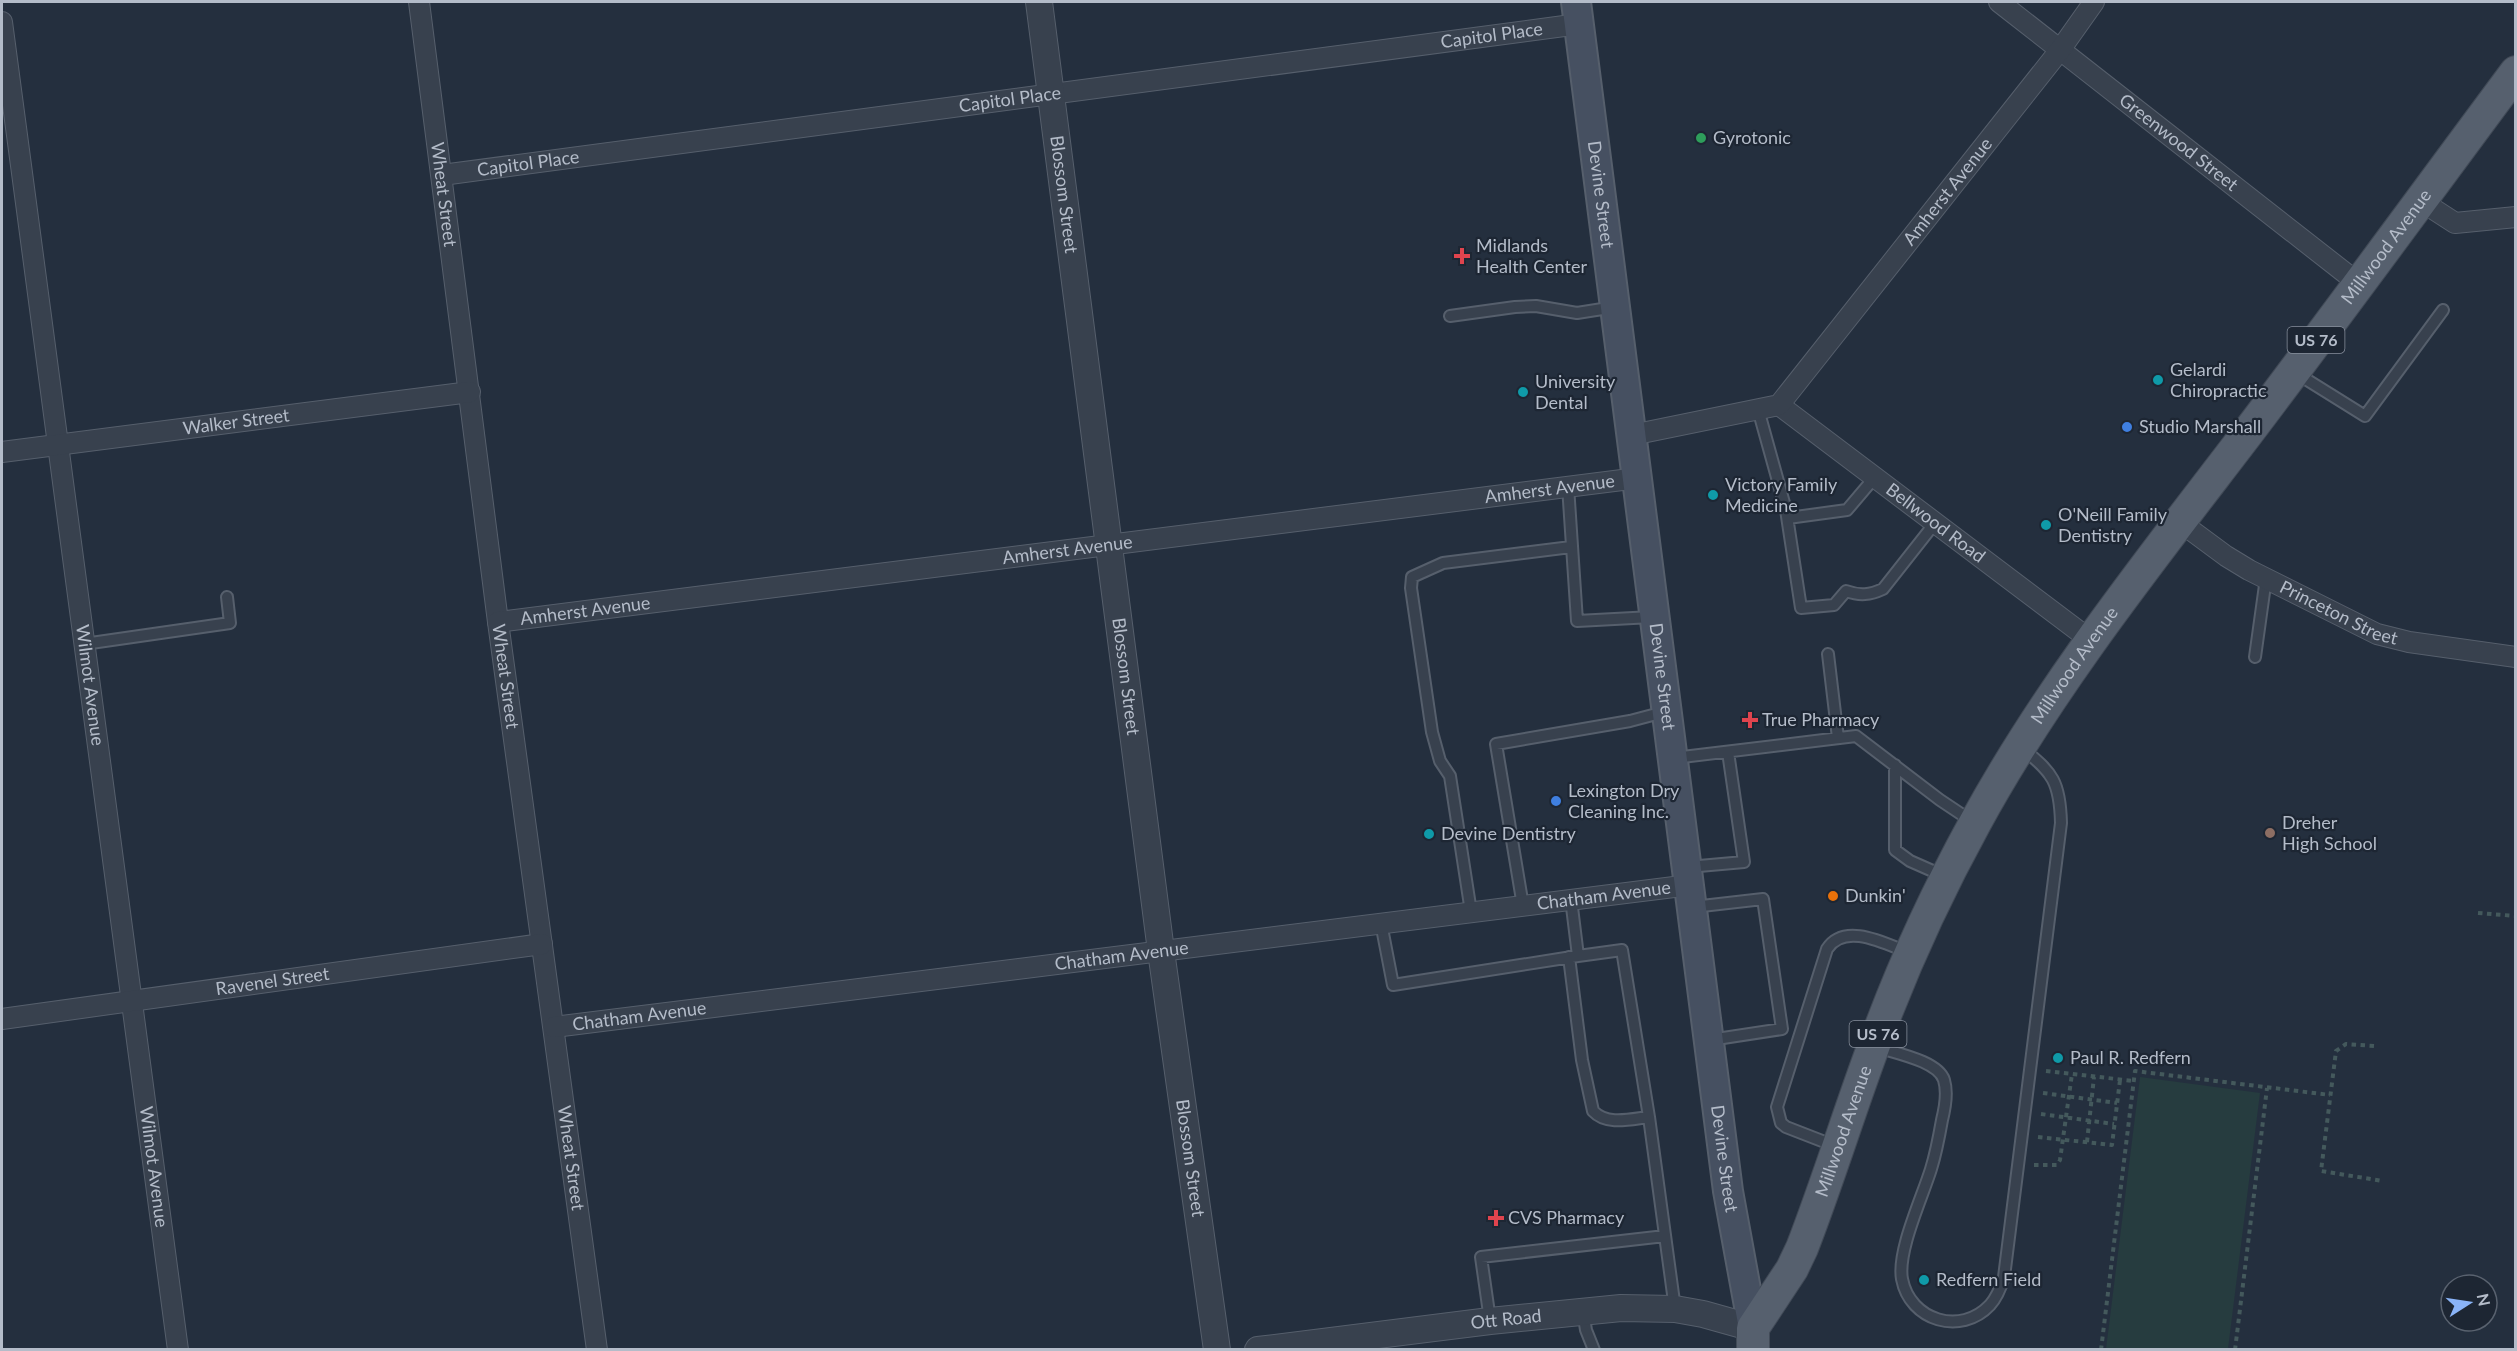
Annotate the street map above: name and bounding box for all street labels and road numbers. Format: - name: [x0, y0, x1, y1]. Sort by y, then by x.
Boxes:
- street label: Capitol Place: [1439, 17, 1544, 52]
- street label: Capitol Place: [957, 81, 1062, 116]
- street label: Greenwood Street: [2115, 88, 2243, 195]
- street label: Amherst Avenue: [1898, 133, 1996, 249]
- street label: Blossom Street: [1046, 134, 1083, 255]
- street label: Devine Street: [1584, 139, 1619, 250]
- street label: Wheat Street: [427, 141, 462, 249]
- street label: Capitol Place: [476, 145, 581, 180]
- street label: Millwood Avenue: [2336, 184, 2435, 308]
- road number: US 76: [2288, 327, 2344, 353]
- street label: Walker Street: [181, 403, 291, 439]
- street label: Amherst Avenue: [1483, 469, 1616, 507]
- street label: Bellwood Road: [1882, 478, 1990, 567]
- street label: Amherst Avenue: [1001, 530, 1134, 568]
- street label: Princeton Street: [2277, 575, 2401, 649]
- street label: Amherst Avenue: [519, 591, 652, 629]
- street label: Millwood Avenue: [2025, 602, 2122, 728]
- street label: Blossom Street: [1108, 616, 1145, 737]
- street label: Devine Street: [1645, 621, 1681, 732]
- street label: Wilmot Avenue: [72, 623, 110, 747]
- street label: Wheat Street: [488, 623, 524, 731]
- street label: Chatham Avenue: [1535, 876, 1672, 914]
- street label: Chatham Avenue: [1053, 936, 1190, 974]
- street label: Ravenel Street: [214, 962, 331, 999]
- street label: Chatham Avenue: [571, 996, 707, 1035]
- road number: US 76: [1850, 1021, 1906, 1047]
- street label: Millwood Avenue: [1810, 1062, 1876, 1200]
- street label: Blossom Street: [1172, 1098, 1210, 1219]
- street label: Devine Street: [1707, 1103, 1744, 1214]
- street label: Wheat Street: [554, 1104, 590, 1212]
- street label: Wilmot Avenue: [136, 1105, 174, 1229]
- street label: Ott Road: [1469, 1304, 1543, 1333]

